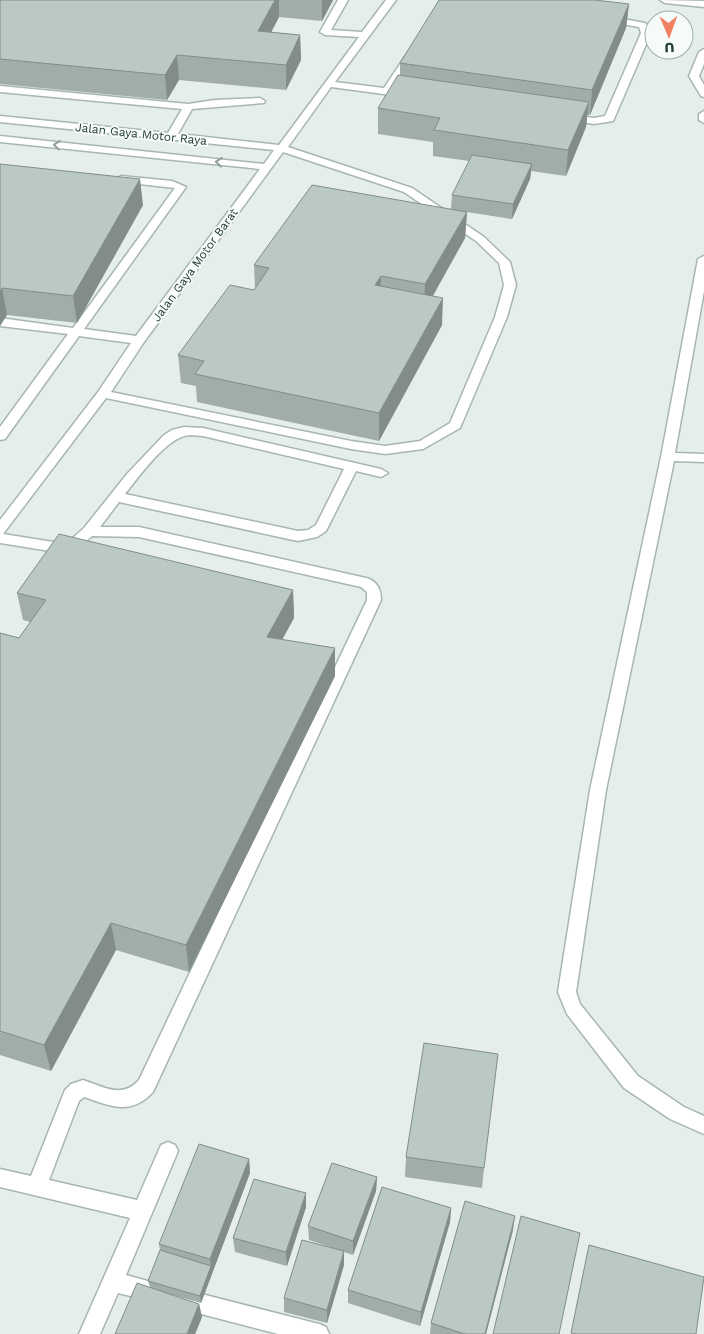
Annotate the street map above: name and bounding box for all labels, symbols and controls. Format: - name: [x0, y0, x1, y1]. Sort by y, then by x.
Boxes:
- north arrow: [644, 10, 694, 60]
- text: U: [664, 40, 675, 56]
- street label: Jalan Gaya Motor Raya: [74, 120, 208, 148]
- one-way arrow: [53, 140, 61, 151]
- one-way arrow: [214, 157, 222, 168]
- street label: Jalan Gaya Motor Barat: [149, 206, 241, 324]

